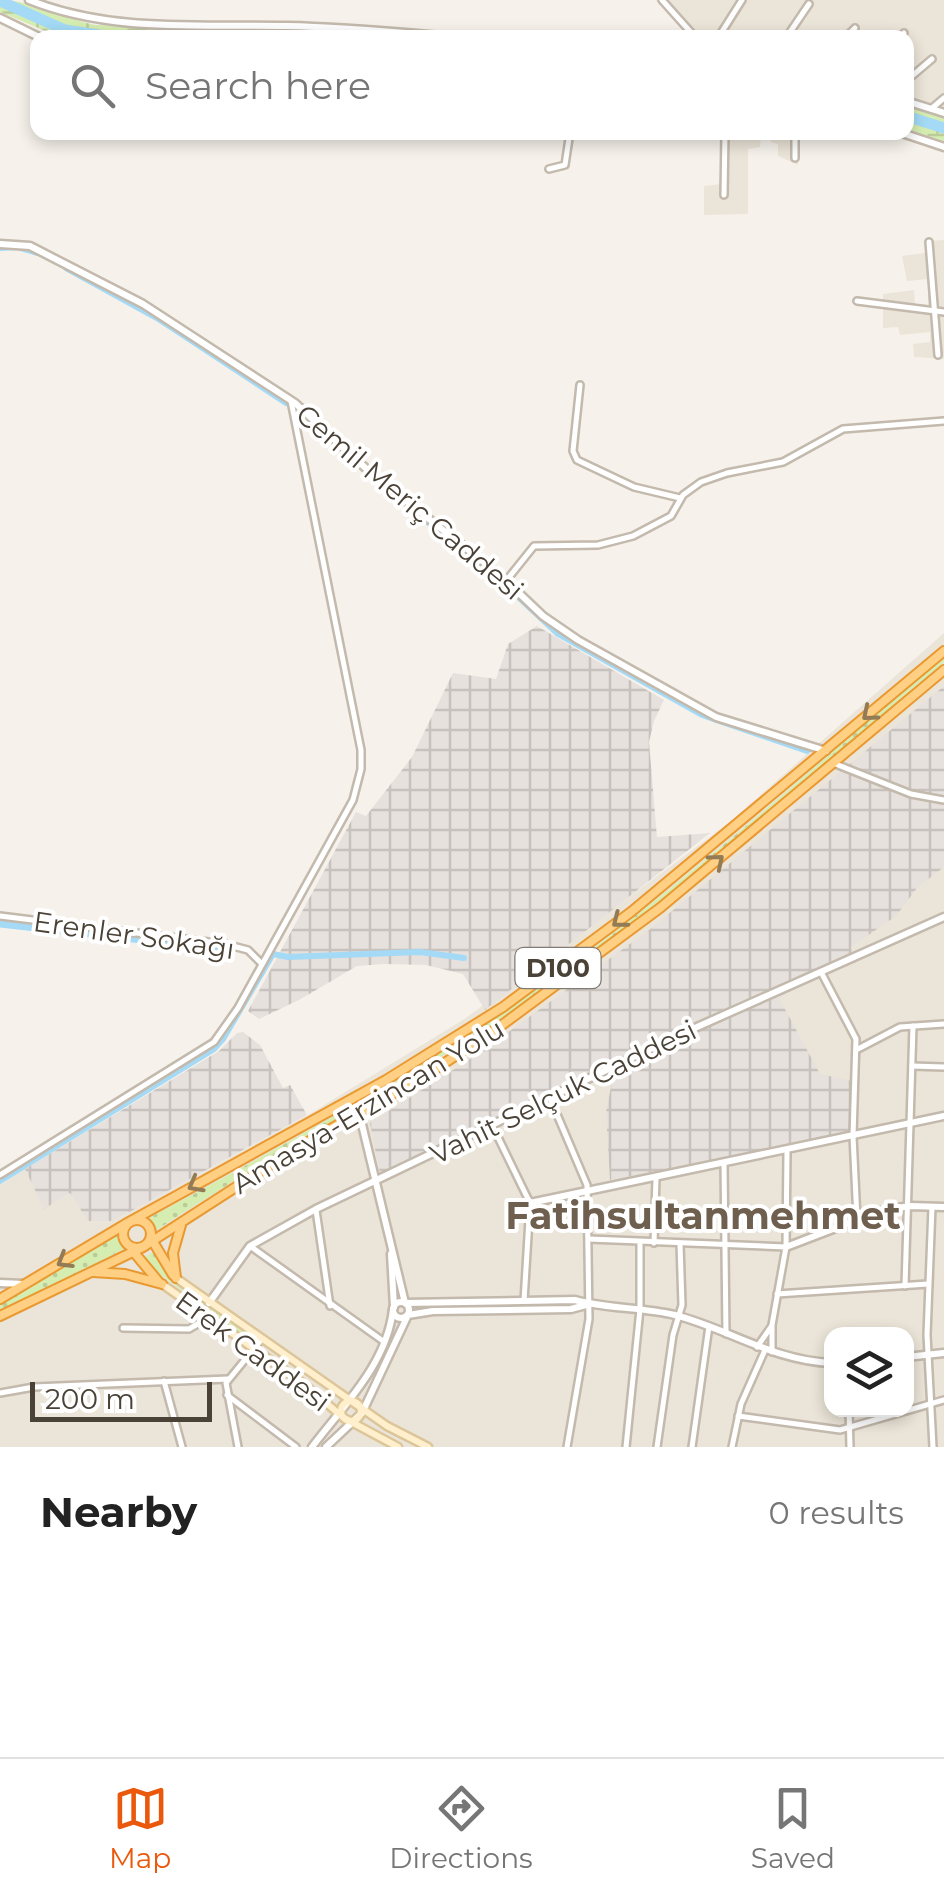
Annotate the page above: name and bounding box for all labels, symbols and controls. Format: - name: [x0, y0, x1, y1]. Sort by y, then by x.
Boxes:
- search box: [30, 30, 914, 140]
- icon: search: [65, 58, 120, 113]
- text: Search here: [145, 62, 371, 109]
- street label: Cemil Meriç Caddesi: [290, 397, 530, 607]
- one-way arrow: [863, 703, 881, 721]
- one-way arrow: [705, 854, 723, 872]
- street label: Erenler Sokağı: [31, 904, 237, 966]
- one-way arrow: [612, 909, 630, 927]
- road number: D100: [516, 948, 600, 988]
- street label: Amasya-Erzincan Yolu: [226, 1011, 510, 1201]
- street label: Vahit Selçuk Caddesi: [424, 1013, 702, 1171]
- one-way arrow: [188, 1173, 206, 1193]
- district label: Fatihsultanmehmet: [505, 1192, 901, 1239]
- one-way arrow: [57, 1249, 75, 1268]
- street label: Erek Caddesi: [169, 1284, 337, 1418]
- map controls: [824, 1327, 914, 1417]
- button: layers: [824, 1327, 914, 1417]
- scale bar: [30, 1377, 212, 1422]
- text: 200 m: [45, 1382, 135, 1416]
- text: Nearby: [40, 1486, 197, 1538]
- text: 0 results: [769, 1493, 904, 1532]
- tab: Map: [109, 1781, 171, 1875]
- tab: Directions: [389, 1781, 533, 1875]
- tab: Saved: [751, 1781, 835, 1875]

